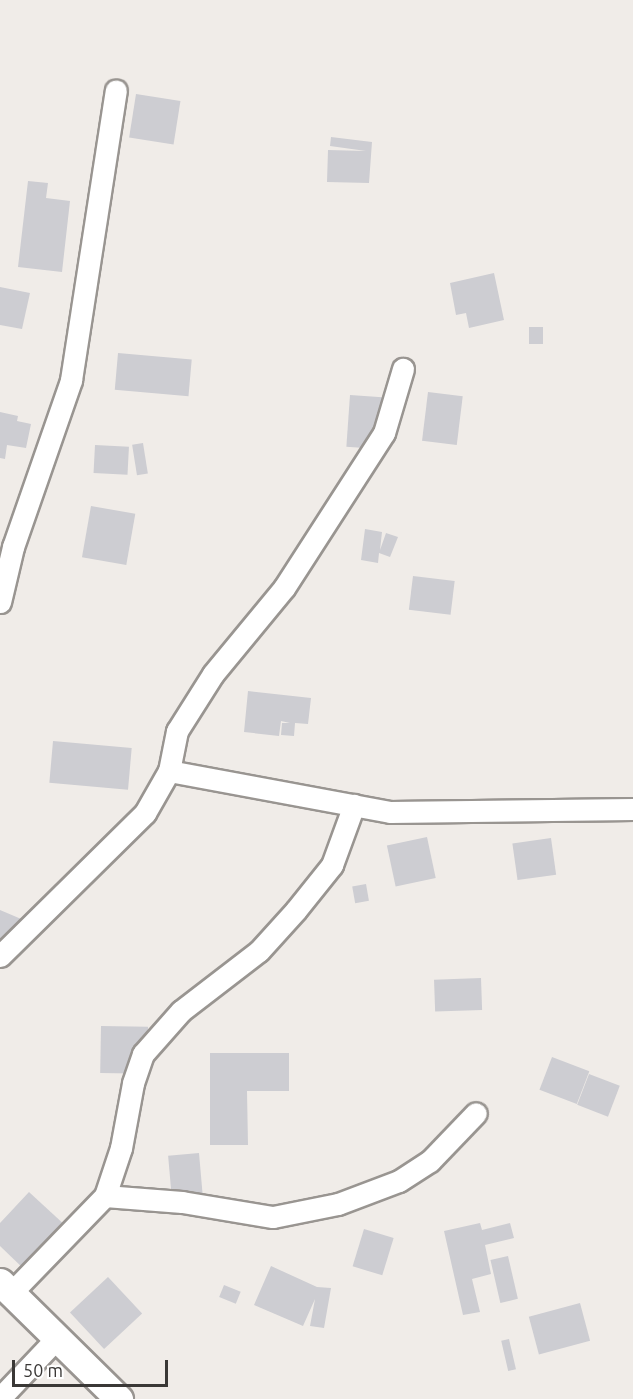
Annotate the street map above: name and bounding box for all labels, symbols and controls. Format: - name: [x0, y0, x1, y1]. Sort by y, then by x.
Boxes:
- scale bar: [15, 1348, 171, 1386]
- text: 50 m: [23, 1360, 63, 1380]

